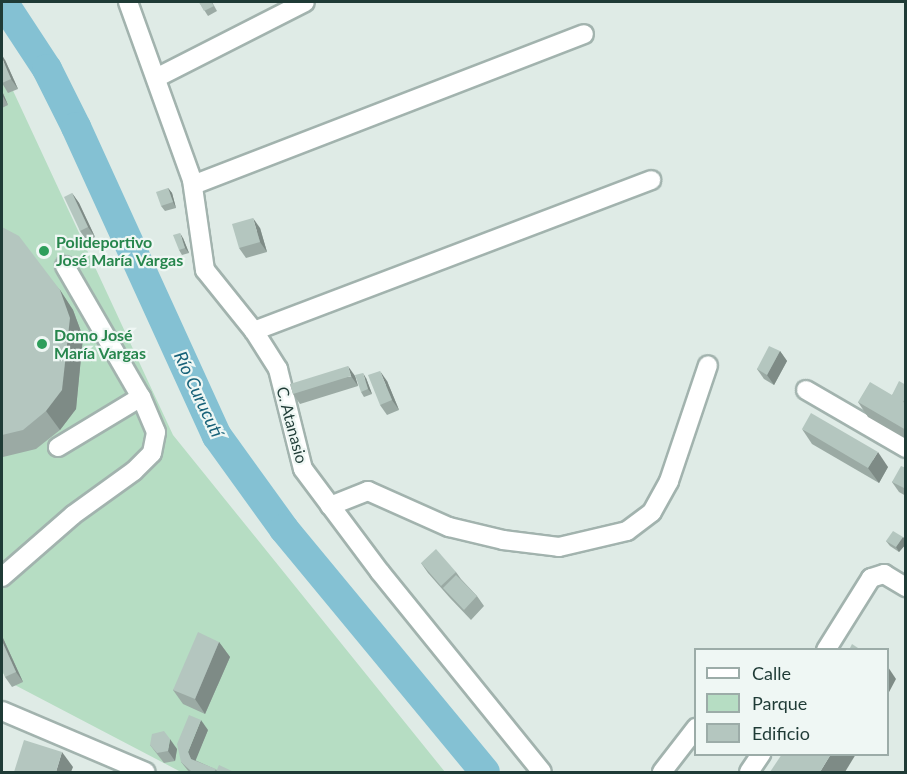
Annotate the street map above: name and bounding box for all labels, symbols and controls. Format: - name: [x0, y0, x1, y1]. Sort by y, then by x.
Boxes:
- place label: Polideportivo José María Vargas: [56, 232, 184, 270]
- marker: Polideportivo José María Vargas: [37, 244, 51, 258]
- place label: Domo José María Vargas: [54, 325, 147, 363]
- marker: Domo José María Vargas: [35, 337, 49, 351]
- water label: Río Curucutí: [170, 348, 228, 440]
- street label: C. Atanasio: [272, 384, 312, 466]
- legend: [694, 648, 889, 756]
- text: Calle: [752, 662, 791, 684]
- text: Parque: [752, 692, 807, 714]
- text: Edificio: [752, 722, 810, 744]

